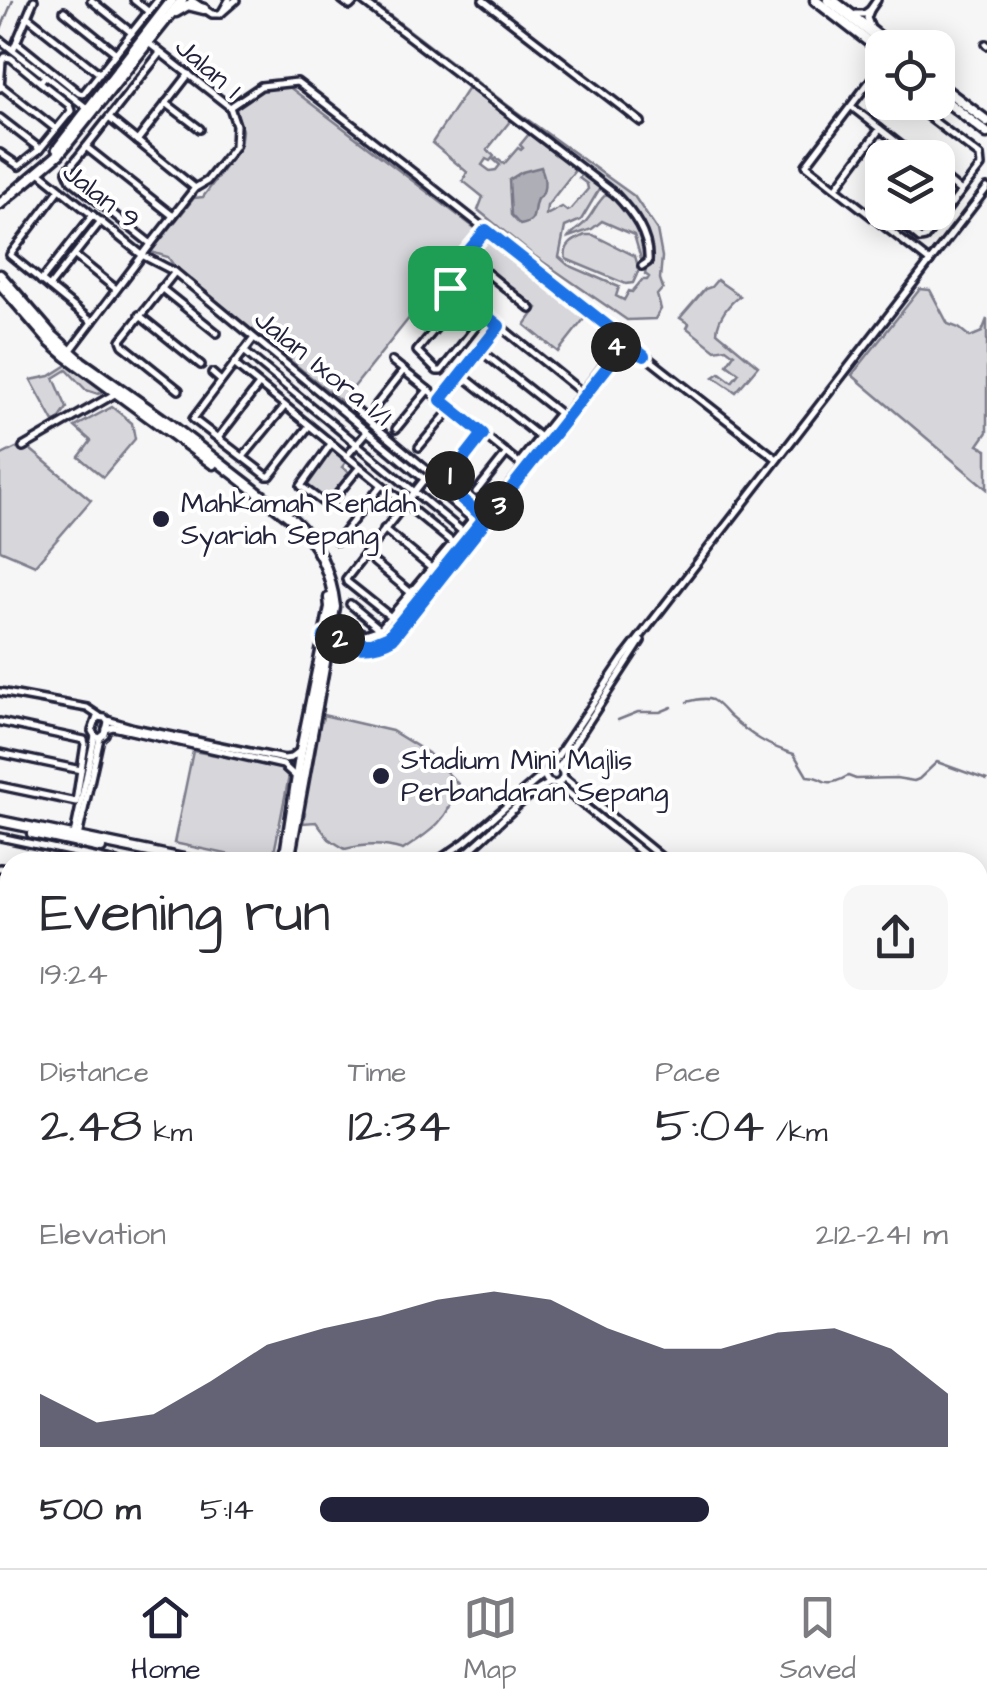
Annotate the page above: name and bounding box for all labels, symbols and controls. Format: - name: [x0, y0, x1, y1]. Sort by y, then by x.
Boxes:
- street label: Jalan 1: [166, 28, 250, 108]
- map controls: [865, 30, 955, 230]
- button: locate: [865, 30, 955, 120]
- button: layers: [865, 140, 955, 230]
- street label: Jalan 9: [54, 153, 148, 239]
- pin: [408, 246, 493, 331]
- icon: arrive: [423, 261, 478, 316]
- street label: Jalan Ixora 1/1: [246, 300, 400, 436]
- pin: 4: [591, 322, 641, 372]
- text: 4: [606, 327, 626, 366]
- pin: 1: [425, 451, 475, 501]
- text: 1: [448, 456, 452, 495]
- pin: 3: [474, 481, 524, 531]
- place label: Mahkamah Rendah Syariah Sepang: [181, 484, 417, 557]
- text: 3: [492, 486, 506, 525]
- marker: Mahkamah Rendah Syariah Sepang: [150, 508, 172, 530]
- pin: 2: [315, 614, 365, 664]
- text: 2: [332, 619, 348, 658]
- place label: Stadium Mini Majlis Perbandaran Sepang: [401, 741, 668, 813]
- marker: Stadium Mini Majlis Perbandaran Sepang: [370, 765, 392, 787]
- text: Evening run: [40, 876, 330, 952]
- button: share: [843, 885, 948, 990]
- text: 19:24: [40, 952, 108, 997]
- text: Distance: [40, 1053, 149, 1092]
- text: Time: [348, 1053, 406, 1092]
- text: Pace: [655, 1053, 720, 1092]
- text: 2.48: [40, 1092, 142, 1161]
- text: 12:34: [348, 1092, 451, 1161]
- text: 5:04: [655, 1092, 765, 1161]
- text: km: [142, 1113, 192, 1152]
- text: /km: [765, 1113, 828, 1152]
- text: Elevation: [40, 1212, 166, 1257]
- text: 212–241 m: [815, 1212, 948, 1257]
- text: 500 m: [40, 1487, 141, 1532]
- text: 5:14: [200, 1487, 254, 1532]
- tab: Home: [131, 1590, 201, 1689]
- tab: Map: [463, 1590, 518, 1689]
- tab: Saved: [780, 1590, 856, 1689]

